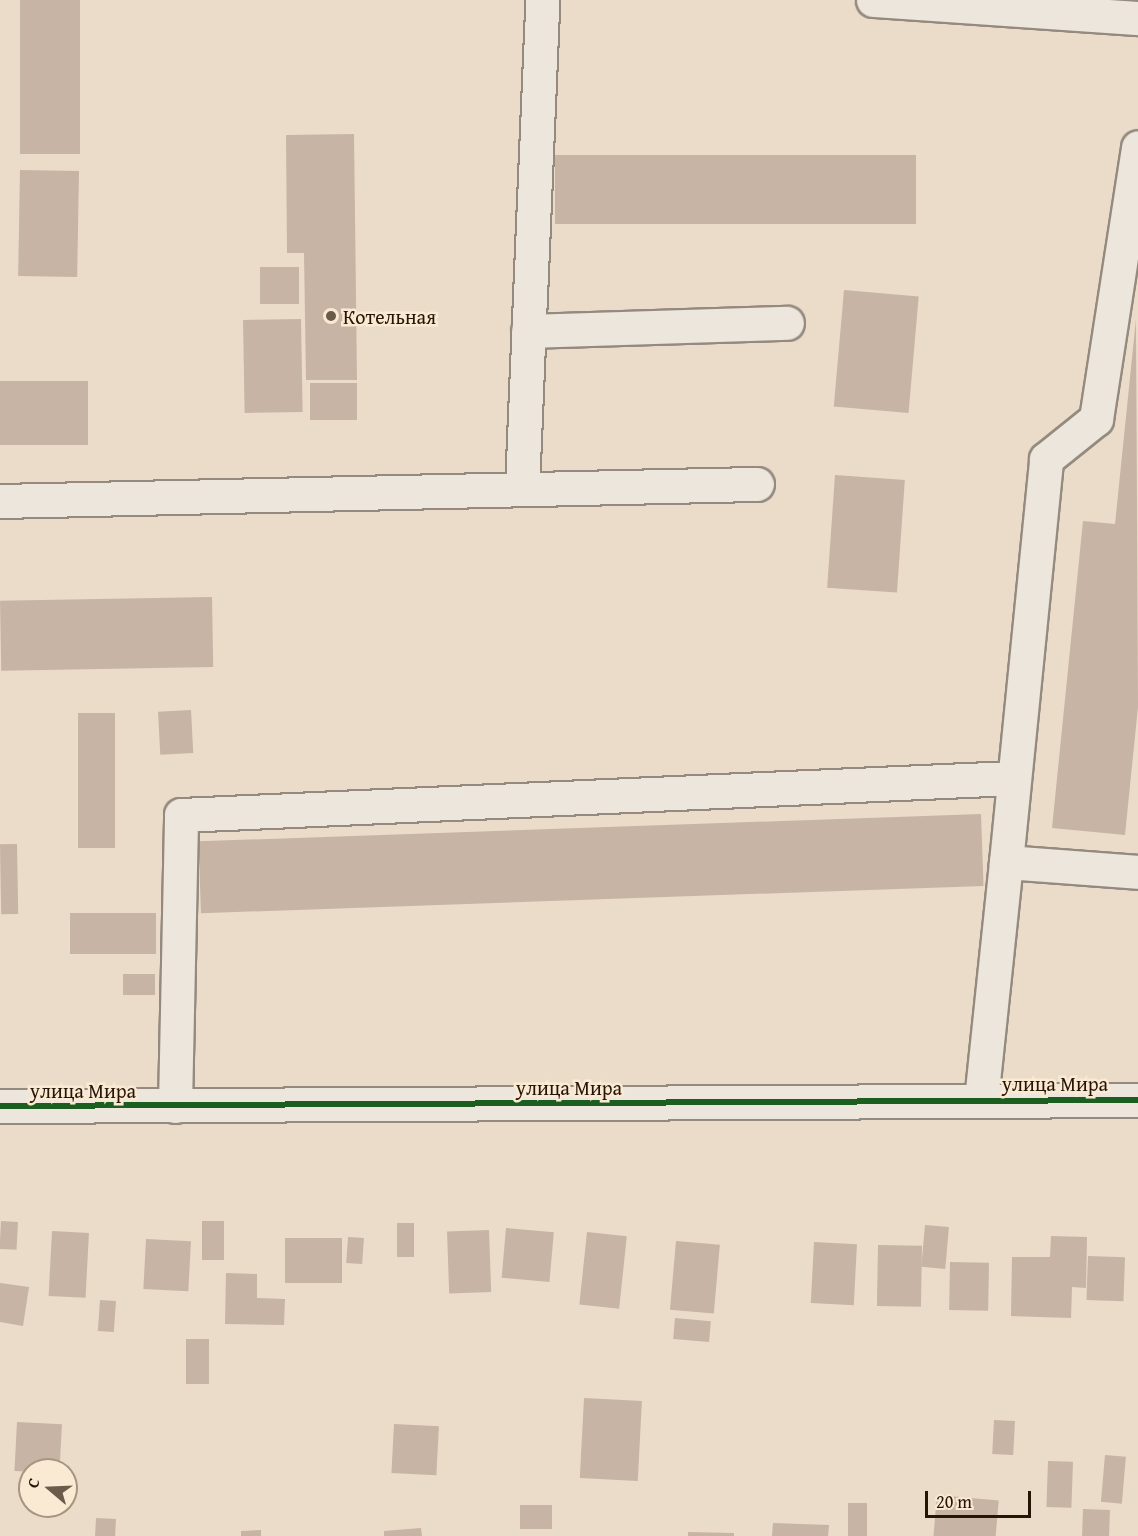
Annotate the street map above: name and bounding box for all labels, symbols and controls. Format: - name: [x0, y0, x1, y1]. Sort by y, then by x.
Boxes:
- place label: Котельная: [343, 304, 436, 328]
- marker: Котельная: [324, 309, 338, 323]
- street label: улица Мира: [1002, 1071, 1108, 1095]
- street label: улица Мира: [516, 1075, 622, 1099]
- street label: улица Мира: [30, 1078, 136, 1102]
- north arrow: [18, 1458, 78, 1518]
- text: С: [20, 1475, 46, 1491]
- scale bar: [928, 1479, 1034, 1517]
- text: 20 m: [936, 1488, 972, 1515]

